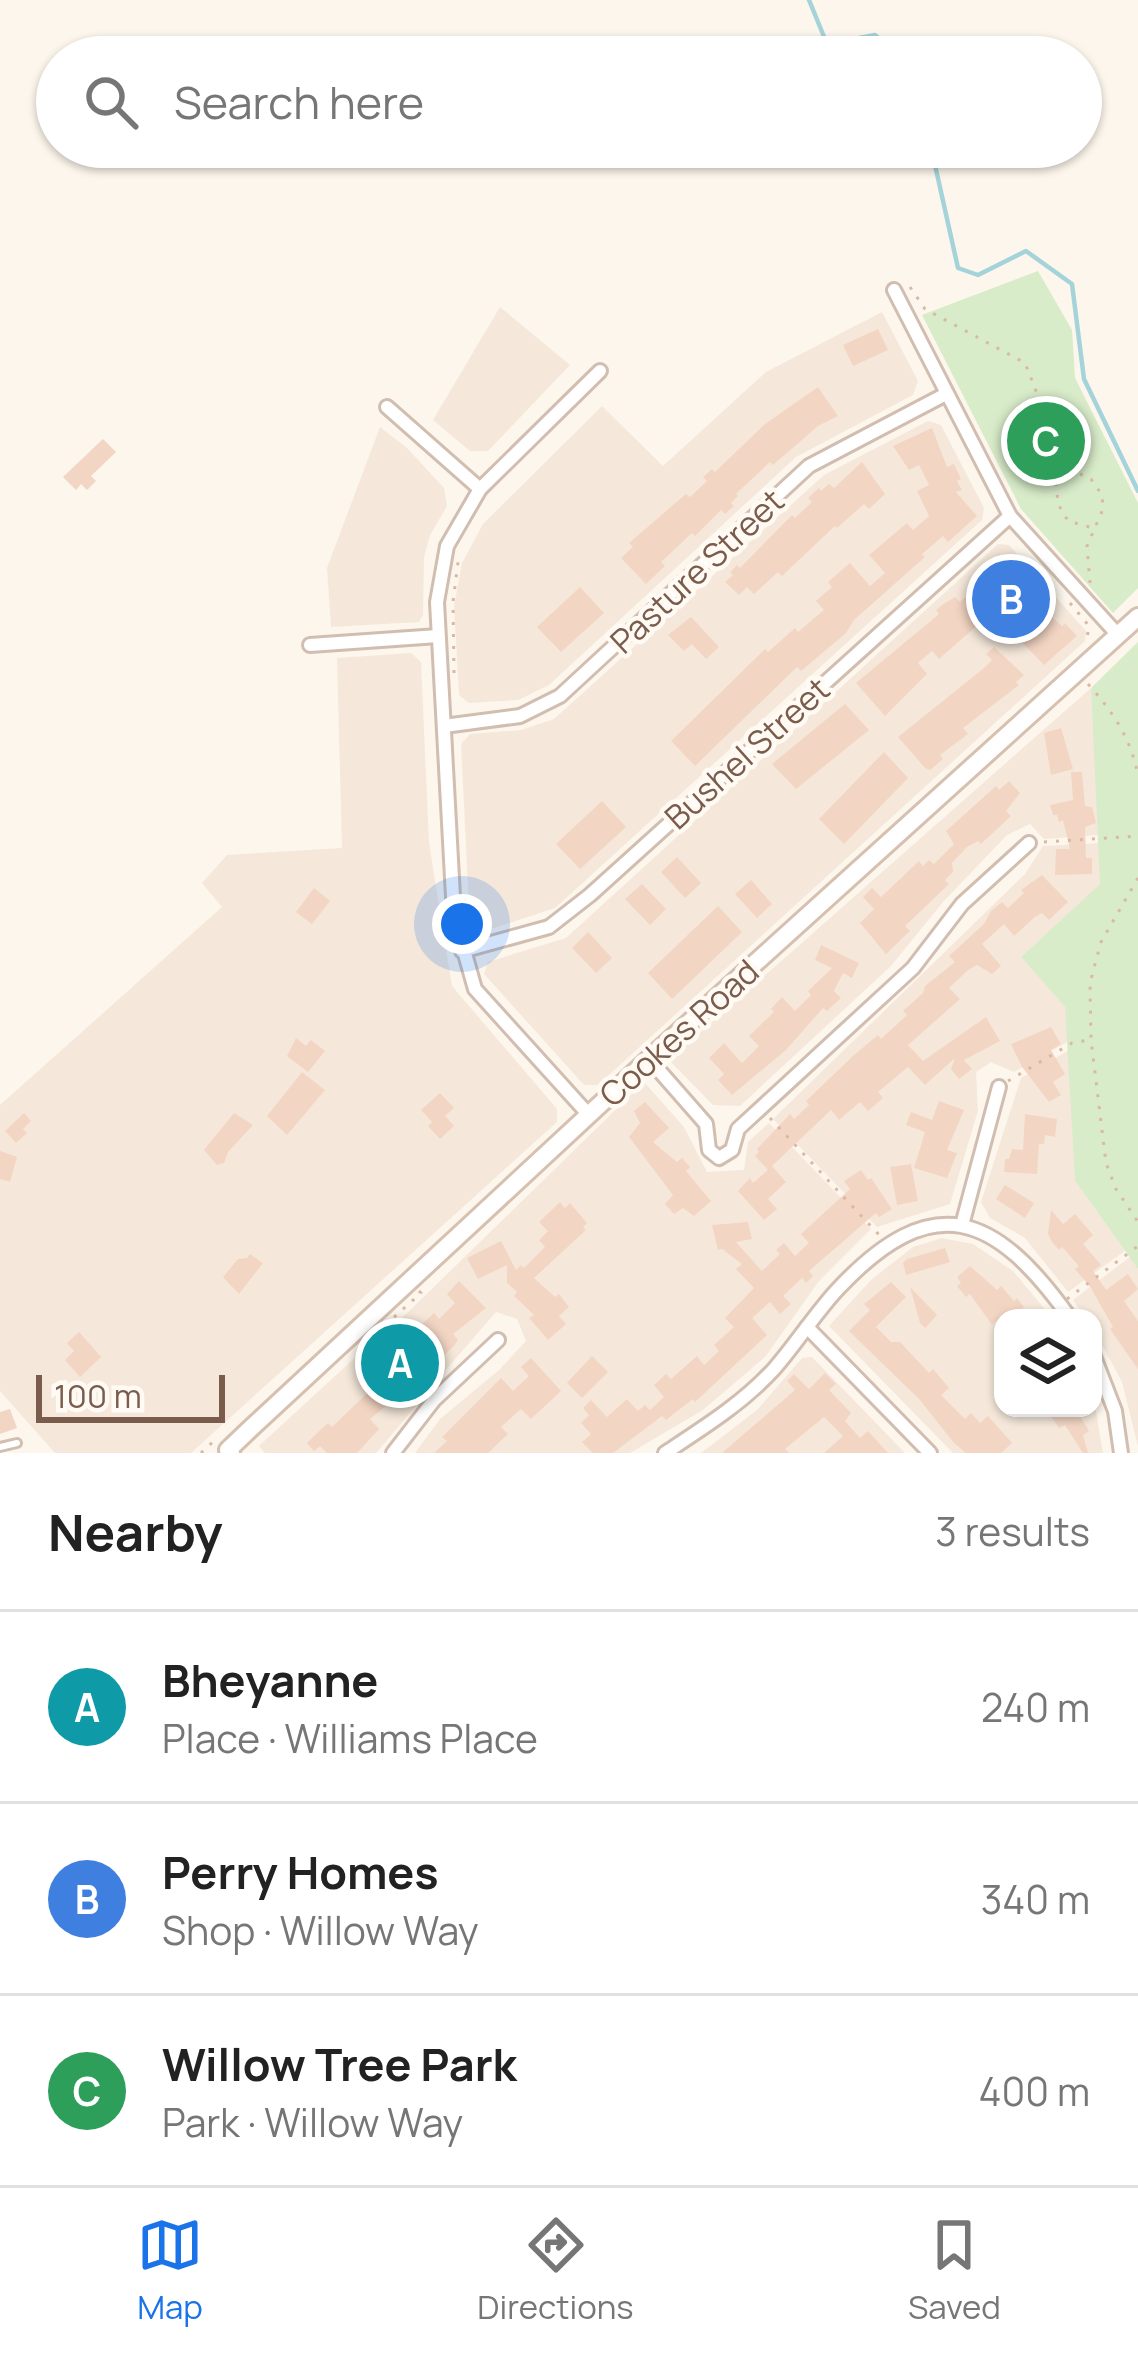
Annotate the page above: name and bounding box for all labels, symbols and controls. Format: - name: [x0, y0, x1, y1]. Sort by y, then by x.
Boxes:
- search box: [36, 36, 1102, 168]
- icon: search: [78, 69, 144, 135]
- text: Search here: [174, 71, 424, 133]
- pin: C: [1007, 396, 1085, 486]
- street label: Pasture Street: [600, 478, 793, 663]
- pin: B: [972, 554, 1050, 644]
- street label: Bushel Street: [655, 667, 839, 839]
- your location: [432, 894, 492, 954]
- street label: Cookes Road: [589, 949, 768, 1116]
- map controls: [994, 1309, 1102, 1417]
- button: layers: [994, 1309, 1102, 1417]
- pin: A: [361, 1318, 439, 1408]
- scale bar: [36, 1369, 225, 1422]
- text: 100 m: [54, 1373, 142, 1418]
- text: Nearby: [48, 1497, 223, 1566]
- text: 3 results: [935, 1504, 1090, 1558]
- text: Bheyanne: [162, 1649, 378, 1711]
- text: A: [74, 1680, 100, 1734]
- text: 240 m: [981, 1680, 1090, 1734]
- text: Place · Williams Place: [162, 1711, 538, 1765]
- text: Perry Homes: [162, 1841, 439, 1903]
- text: B: [75, 1872, 99, 1926]
- text: 340 m: [981, 1872, 1090, 1926]
- text: Shop · Willow Way: [162, 1903, 479, 1957]
- text: Willow Tree Park: [162, 2033, 517, 2095]
- text: C: [73, 2064, 101, 2118]
- text: 400 m: [979, 2064, 1090, 2118]
- text: Park · Willow Way: [162, 2095, 463, 2149]
- tab: Map: [137, 2212, 203, 2329]
- tab: Directions: [477, 2212, 634, 2329]
- tab: Saved: [908, 2212, 1001, 2329]

